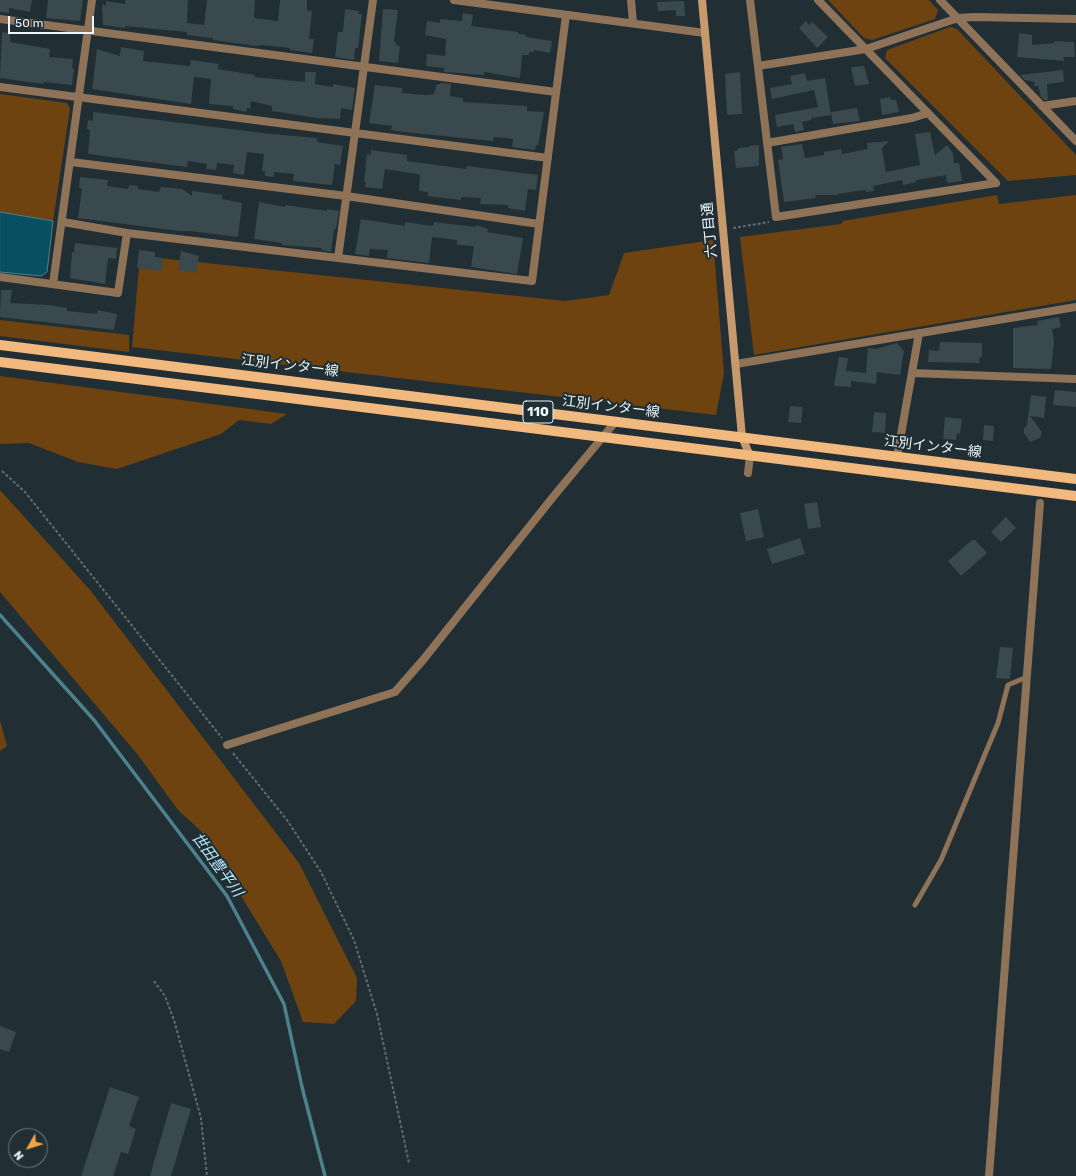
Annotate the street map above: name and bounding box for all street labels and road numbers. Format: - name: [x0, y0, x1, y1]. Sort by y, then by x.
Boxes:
- street label: 六丁目通: [699, 201, 721, 259]
- street label: 江別インター線: [240, 352, 340, 380]
- street label: 江別インター線: [561, 393, 661, 421]
- road number: 110: [523, 401, 553, 423]
- street label: 江別インター線: [883, 433, 983, 461]

